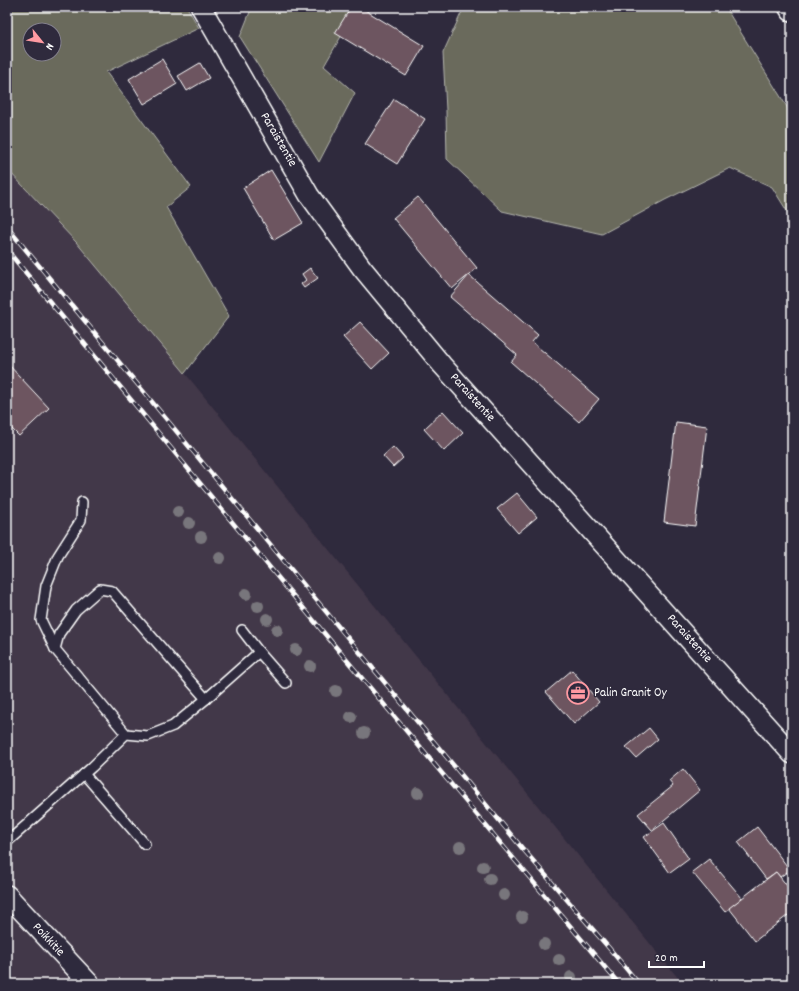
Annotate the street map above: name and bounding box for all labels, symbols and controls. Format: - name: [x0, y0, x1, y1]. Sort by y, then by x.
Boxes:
- north arrow: [22, 22, 62, 62]
- text: N: [40, 40, 57, 53]
- street label: Paraistentie: [255, 109, 301, 171]
- street label: Paraistentie: [445, 369, 499, 427]
- street label: Paraistentie: [662, 610, 716, 668]
- office icon: Palin Granit Oy: [565, 680, 591, 706]
- place label: Palin Granit Oy: [594, 684, 668, 703]
- street label: Poikkitie: [27, 919, 69, 961]
- scale bar: [649, 943, 704, 969]
- text: 20 m: [655, 950, 678, 967]

